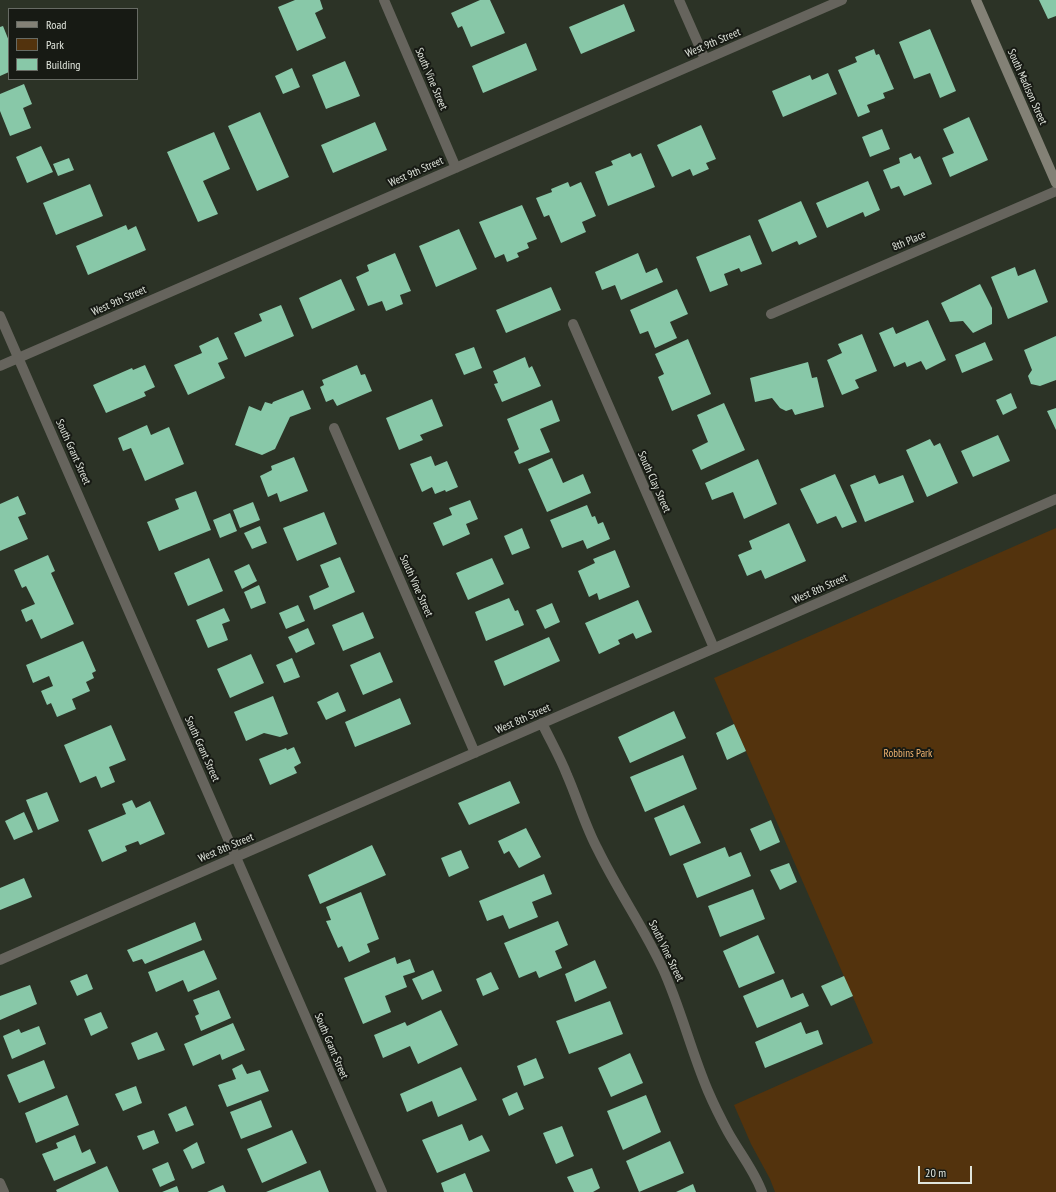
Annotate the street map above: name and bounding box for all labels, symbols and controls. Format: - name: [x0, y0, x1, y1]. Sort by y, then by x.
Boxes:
- legend: [8, 8, 138, 80]
- text: Road: [46, 17, 66, 32]
- street label: West 9th Street: [683, 25, 743, 61]
- text: Park: [46, 37, 64, 52]
- street label: South Vine Street: [412, 46, 450, 112]
- street label: South Madison Street: [1004, 47, 1050, 127]
- text: Building: [46, 57, 81, 72]
- street label: West 9th Street: [387, 154, 445, 190]
- street label: 8th Place: [890, 228, 928, 254]
- street label: West 9th Street: [90, 283, 148, 319]
- street label: South Grant Street: [53, 417, 93, 487]
- street label: South Clay Street: [635, 449, 673, 515]
- street label: South Vine Street: [396, 553, 436, 619]
- street label: West 8th Street: [791, 571, 849, 607]
- street label: West 8th Street: [494, 701, 552, 737]
- street label: South Grant Street: [182, 714, 222, 784]
- park label: Robbins Park: [884, 747, 932, 761]
- street label: West 8th Street: [196, 830, 256, 866]
- street label: South Vine Street: [646, 918, 686, 984]
- street label: South Grant Street: [311, 1011, 351, 1081]
- scale bar: [920, 1158, 974, 1184]
- text: 20 m: [925, 1165, 946, 1180]

